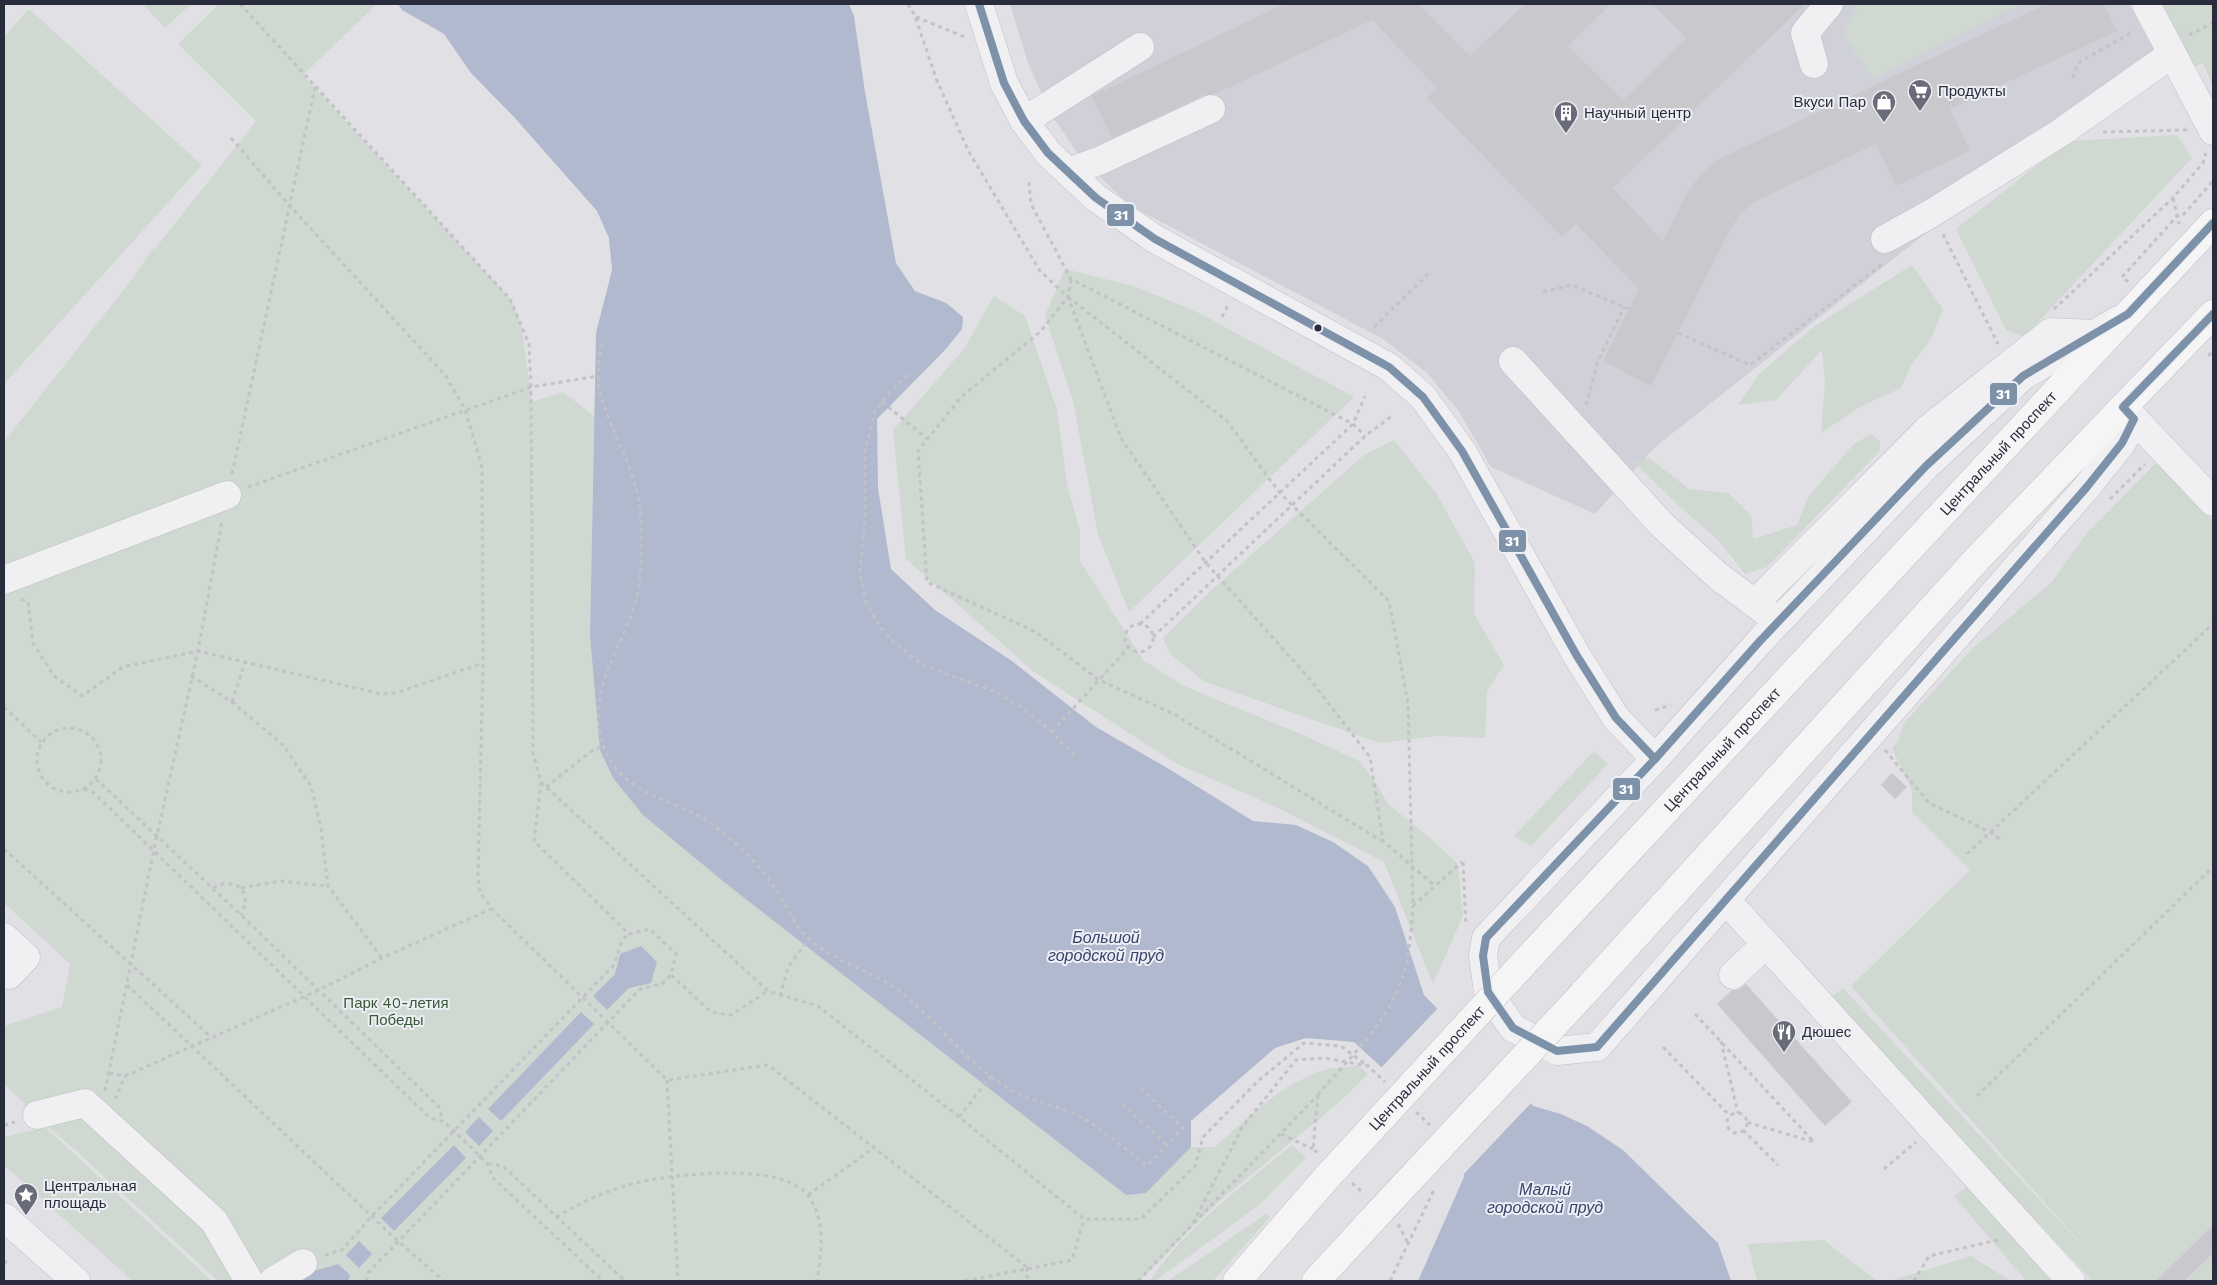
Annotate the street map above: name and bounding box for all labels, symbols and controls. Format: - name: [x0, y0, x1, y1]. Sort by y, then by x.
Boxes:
- supermarket icon: Продукты: [1907, 78, 1933, 112]
- place label: Продукты: [1938, 82, 2006, 100]
- shop icon: Вкуси Пар: [1871, 89, 1897, 123]
- place label: Вкуси Пар: [1793, 93, 1866, 111]
- building icon: Научный центр: [1553, 100, 1579, 134]
- place label: Научный центр: [1584, 104, 1691, 122]
- line badge: 31: [1106, 203, 1135, 227]
- text: 31: [1114, 207, 1128, 223]
- unlabelled marker: [1313, 323, 1323, 333]
- line badge: 31: [1989, 382, 2018, 406]
- text: 31: [1996, 386, 2010, 402]
- street label: Центральный проспект: [1936, 388, 2061, 519]
- line badge: 31: [1498, 529, 1527, 553]
- text: 31: [1505, 533, 1519, 549]
- street label: Центральный проспект: [1660, 684, 1785, 815]
- line badge: 31: [1612, 777, 1641, 801]
- text: 31: [1619, 781, 1633, 797]
- water label: Большой городской пруд: [1048, 928, 1164, 965]
- park label: Парк 40-летия Победы: [343, 994, 449, 1029]
- street label: Центральный проспект: [1365, 1002, 1489, 1134]
- restaurant icon: Дюшес: [1771, 1019, 1797, 1053]
- place label: Дюшес: [1802, 1023, 1852, 1041]
- place label: Центральная площадь: [44, 1177, 137, 1212]
- water label: Малый городской пруд: [1487, 1180, 1603, 1217]
- place icon: Центральная площадь: [13, 1182, 39, 1216]

